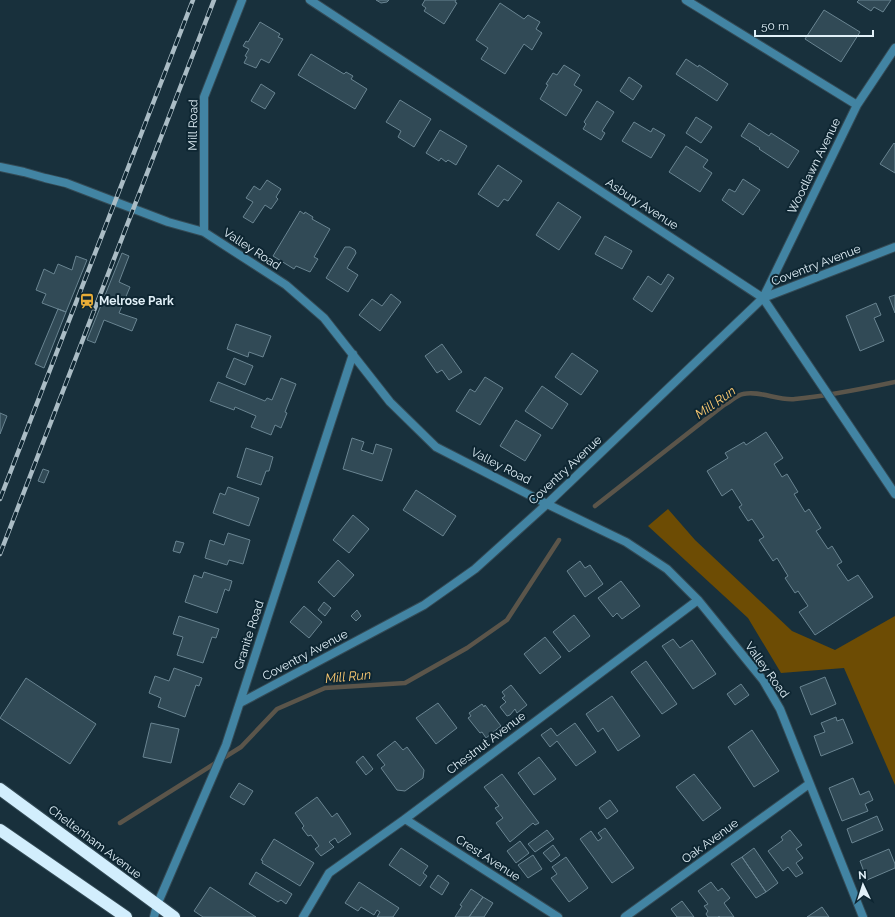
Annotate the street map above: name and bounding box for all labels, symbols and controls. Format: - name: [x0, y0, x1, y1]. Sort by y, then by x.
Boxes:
- scale bar: [755, 12, 873, 38]
- text: 50 m: [761, 19, 789, 33]
- street label: Mill Road: [186, 99, 200, 151]
- street label: Woodlawn Avenue: [785, 116, 843, 216]
- street label: Asbury Avenue: [603, 175, 681, 233]
- street label: Valley Road: [221, 225, 283, 273]
- street label: Coventry Avenue: [769, 242, 863, 288]
- station icon: Melrose Park: [78, 292, 96, 310]
- place label: Melrose Park: [99, 294, 174, 308]
- water label: Mill Run: [692, 383, 738, 422]
- street label: Coventry Avenue: [526, 433, 604, 507]
- street label: Valley Road: [469, 445, 533, 487]
- street label: Granite Road: [231, 599, 267, 671]
- street label: Coventry Avenue: [260, 627, 350, 683]
- street label: Valley Road: [742, 639, 792, 701]
- water label: Mill Run: [324, 667, 372, 686]
- street label: Chestnut Avenue: [444, 709, 528, 777]
- street label: Cheltenham Avenue: [46, 802, 144, 882]
- street label: Oak Avenue: [679, 816, 741, 866]
- street label: Crest Avenue: [453, 832, 523, 884]
- north arrow: [843, 865, 883, 905]
- text: N: [858, 869, 867, 882]

